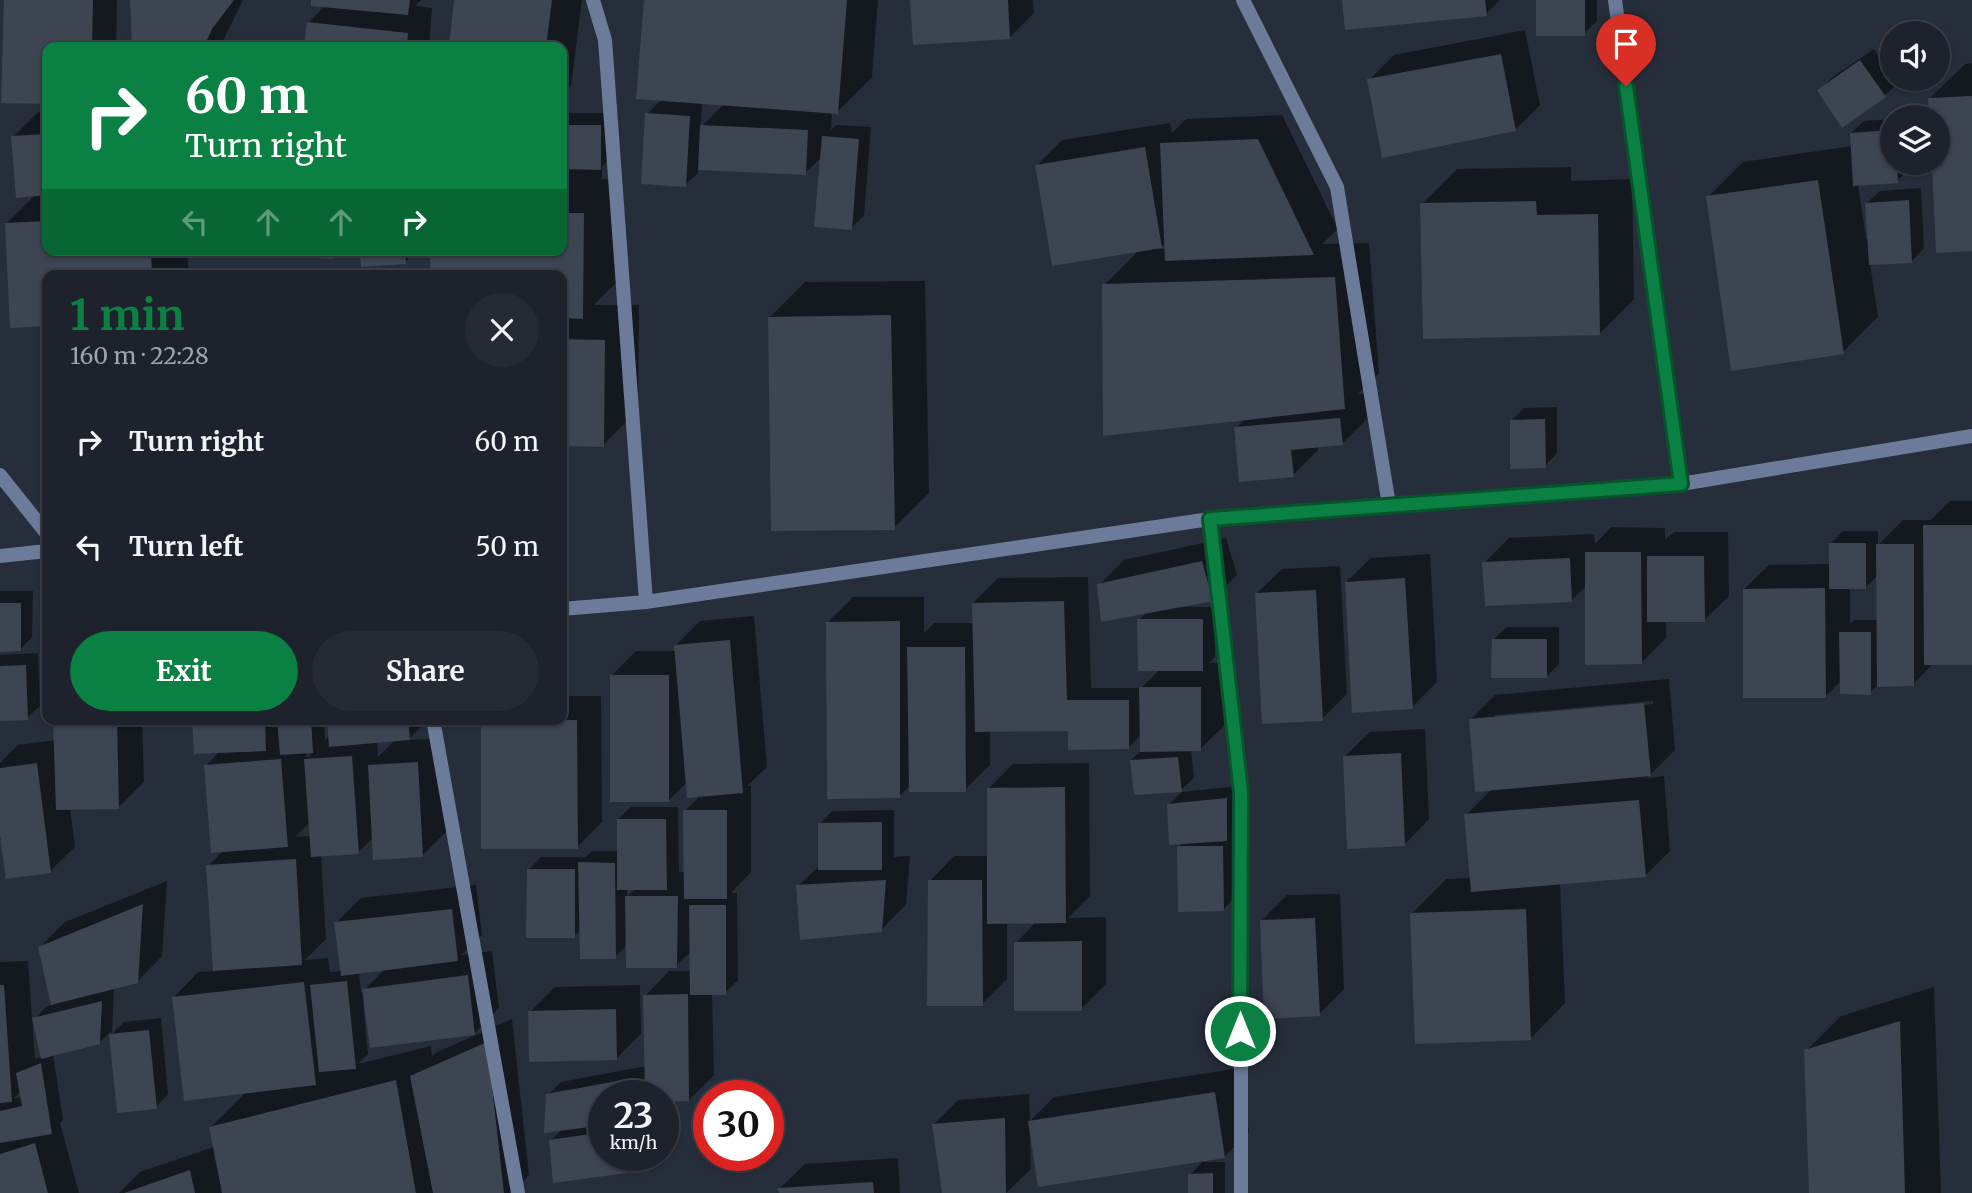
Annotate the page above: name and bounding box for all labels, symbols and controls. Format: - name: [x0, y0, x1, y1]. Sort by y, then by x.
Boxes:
- pin: [1596, 14, 1656, 86]
- map controls: [1880, 21, 1950, 175]
- button: sound: [1880, 21, 1950, 91]
- icon: arrive: [1607, 25, 1645, 63]
- text: 60 m: [185, 65, 308, 126]
- icon: right: [70, 70, 161, 161]
- button: layers: [1880, 105, 1950, 175]
- text: Turn right: [185, 126, 347, 166]
- icon: left: [176, 203, 214, 241]
- icon: ahead: [249, 203, 287, 241]
- icon: ahead: [322, 203, 360, 241]
- icon: right: [395, 203, 433, 241]
- text: 1 min: [70, 289, 184, 341]
- button: close: [465, 293, 539, 367]
- text: 160 m · 22:28: [70, 341, 209, 370]
- icon: right: [70, 423, 108, 461]
- text: Turn right: [129, 425, 264, 458]
- text: 60 m: [475, 425, 539, 458]
- icon: left: [70, 528, 108, 566]
- text: Turn left: [129, 530, 243, 563]
- text: 50 m: [475, 530, 539, 563]
- button: Exit: [70, 631, 298, 711]
- button: Share: [312, 631, 539, 711]
- position arrow: [1203, 994, 1277, 1068]
- speed limit sign: 30: [693, 1080, 784, 1171]
- text: 23: [614, 1094, 653, 1138]
- text: km/h: [610, 1131, 657, 1154]

